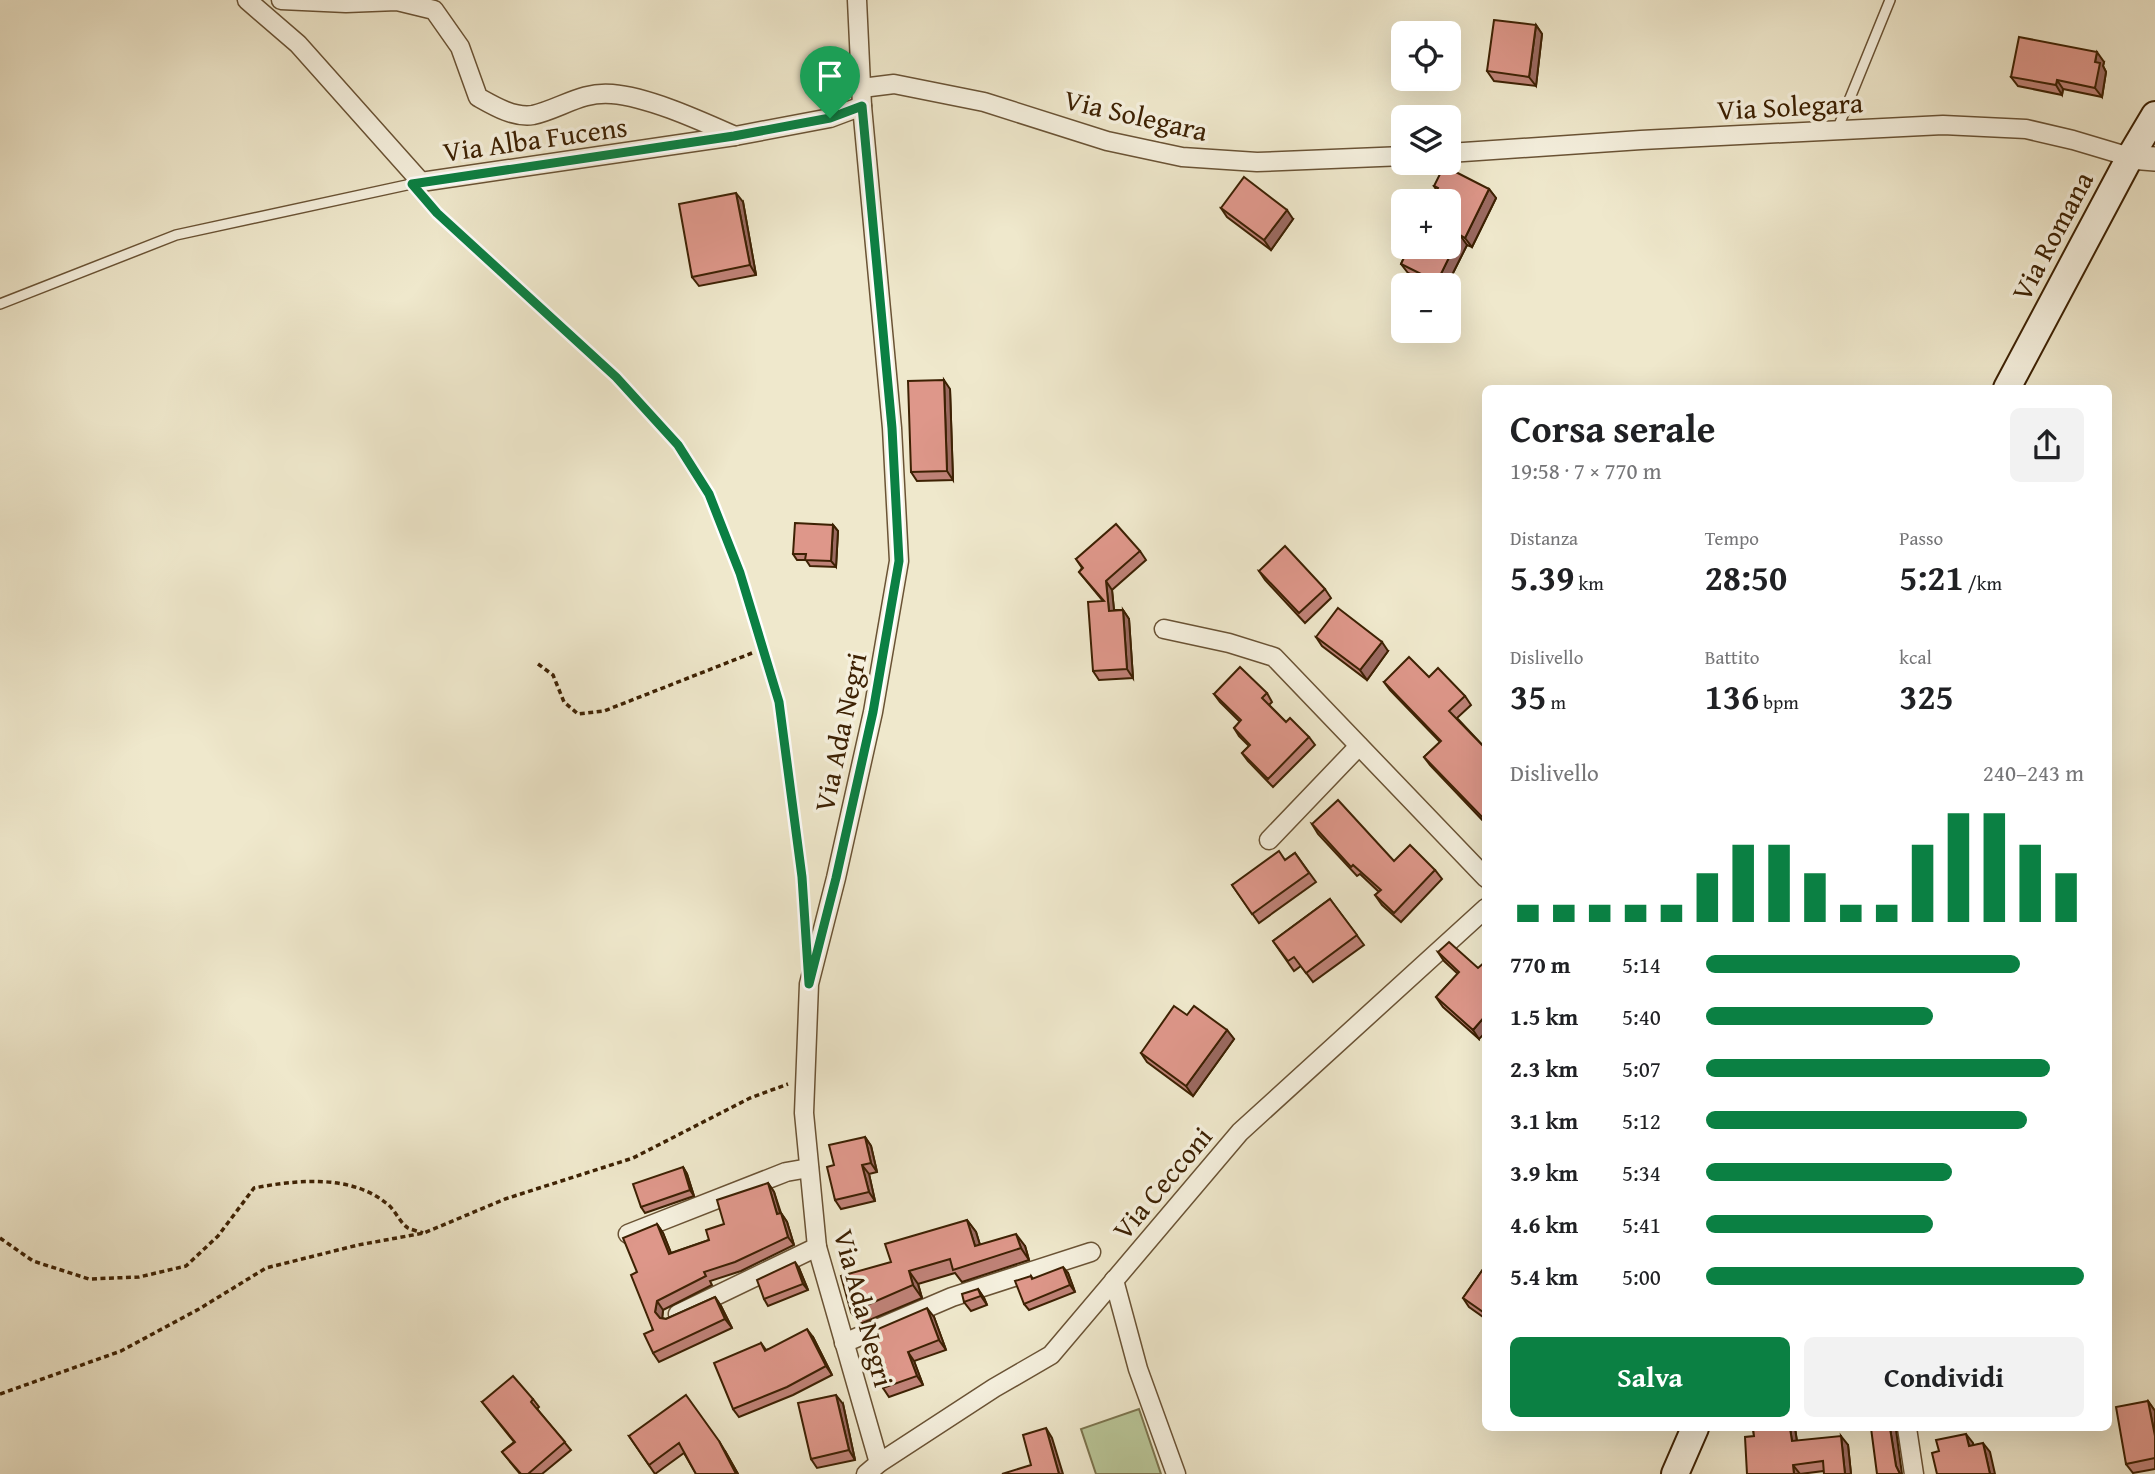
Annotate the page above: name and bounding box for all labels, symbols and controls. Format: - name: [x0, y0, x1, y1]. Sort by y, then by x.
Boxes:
- map controls: [1391, 21, 1461, 343]
- button: locate: [1391, 21, 1461, 91]
- pin: [800, 46, 860, 118]
- icon: arrive: [811, 57, 849, 95]
- street label: Via Solegara: [1060, 78, 1213, 151]
- street label: Via Solegara: [1716, 81, 1865, 130]
- street label: Via Alba Fucens: [440, 105, 630, 172]
- button: layers: [1391, 105, 1461, 175]
- street label: Via Romana: [2000, 163, 2103, 308]
- button: +: [1391, 189, 1461, 259]
- button: −: [1391, 273, 1461, 343]
- text: Corsa serale: [1510, 400, 1715, 456]
- button: share: [2010, 408, 2084, 482]
- text: 19:58 · 7 × 770 m: [1510, 454, 1662, 487]
- text: Distanza: [1510, 524, 1578, 552]
- text: Tempo: [1705, 524, 1759, 552]
- text: Passo: [1899, 524, 1943, 552]
- text: 5.39: [1510, 552, 1574, 603]
- text: 28:50: [1705, 552, 1787, 603]
- text: 5:21: [1899, 552, 1964, 603]
- text: km: [1574, 569, 1604, 597]
- text: /km: [1964, 569, 2002, 597]
- text: Dislivello: [1510, 643, 1583, 671]
- text: Battito: [1705, 643, 1760, 671]
- text: kcal: [1899, 643, 1932, 671]
- street label: Via Ada Negri: [803, 648, 876, 815]
- text: 35: [1510, 671, 1546, 722]
- text: 136: [1705, 671, 1759, 722]
- text: 325: [1899, 671, 1954, 722]
- text: m: [1546, 688, 1566, 716]
- text: bpm: [1759, 688, 1799, 716]
- text: Dislivello: [1510, 756, 1599, 789]
- text: 240–243 m: [1983, 756, 2084, 789]
- text: 770 m: [1510, 948, 1571, 981]
- text: 5:14: [1622, 948, 1661, 981]
- text: 1.5 km: [1510, 1000, 1578, 1033]
- text: 5:40: [1622, 1000, 1661, 1033]
- text: 2.3 km: [1510, 1052, 1578, 1085]
- text: 5:07: [1622, 1052, 1661, 1085]
- text: 3.1 km: [1510, 1104, 1578, 1137]
- text: 5:12: [1622, 1104, 1661, 1137]
- street label: Via Cecconi: [1102, 1117, 1221, 1248]
- text: 3.9 km: [1510, 1156, 1578, 1189]
- text: 5:34: [1622, 1156, 1661, 1189]
- text: 4.6 km: [1510, 1208, 1578, 1241]
- text: 5:41: [1622, 1208, 1661, 1241]
- street label: Via Ada Negri: [824, 1224, 905, 1391]
- text: 5.4 km: [1510, 1260, 1578, 1293]
- text: 5:00: [1622, 1260, 1661, 1293]
- button: Salva: [1510, 1337, 1790, 1417]
- button: Condividi: [1804, 1337, 2084, 1417]

